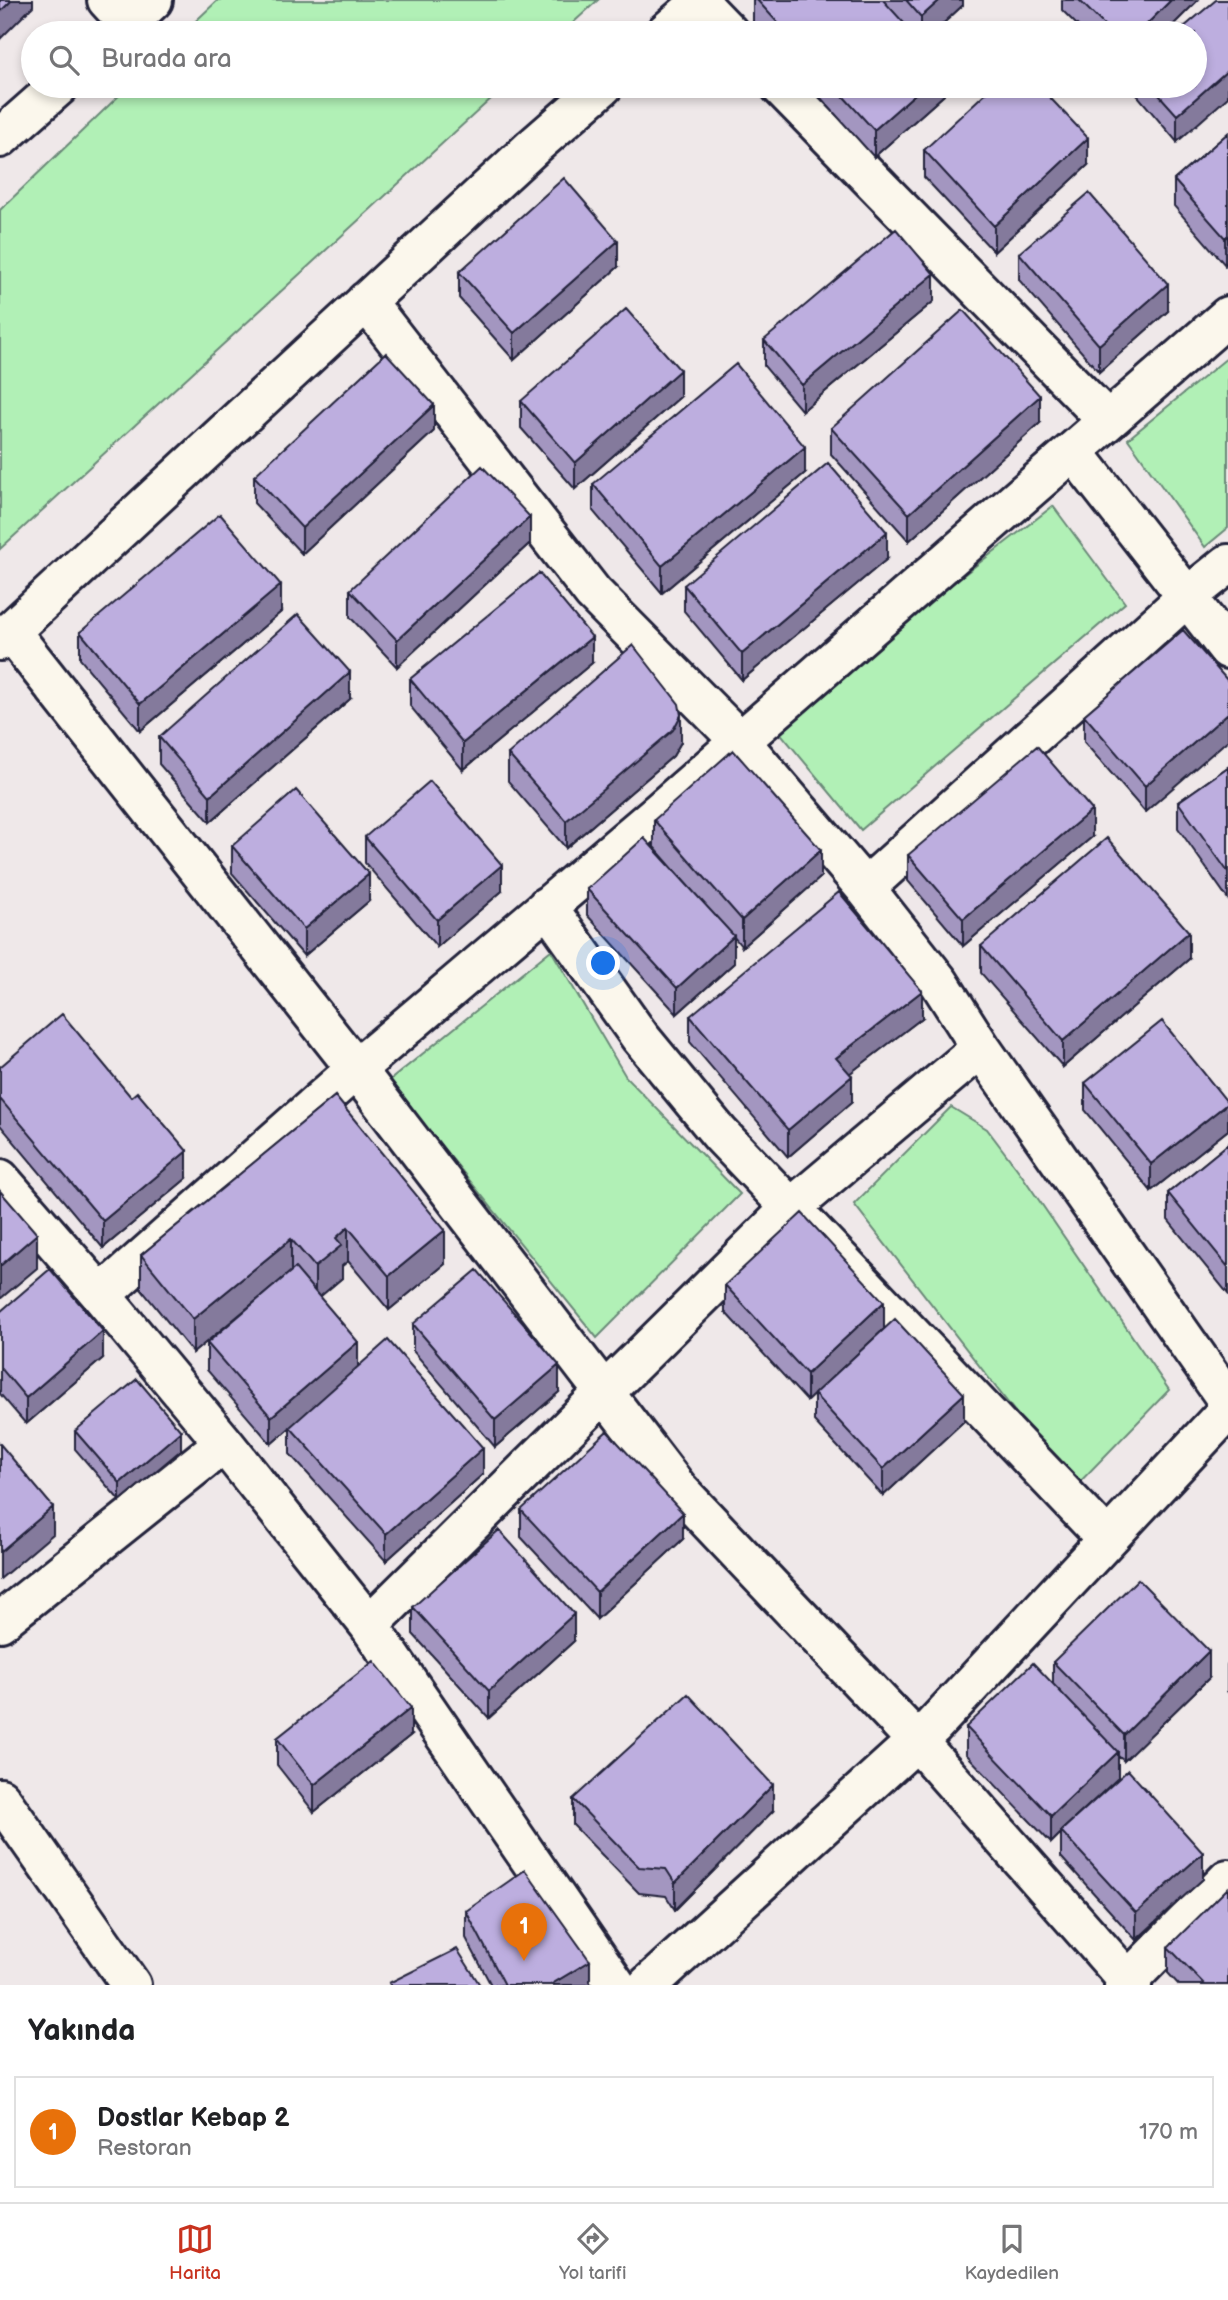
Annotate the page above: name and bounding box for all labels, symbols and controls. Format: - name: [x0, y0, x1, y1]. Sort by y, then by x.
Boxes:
- search box: [21, 21, 1207, 98]
- icon: search: [45, 41, 83, 79]
- text: Burada ara: [101, 44, 232, 75]
- your location: [586, 946, 620, 980]
- pin: 1: [501, 1903, 547, 1961]
- text: Yakında: [28, 2013, 135, 2049]
- text: Dostlar Kebap 2: [97, 2103, 290, 2134]
- text: 1: [48, 2118, 58, 2146]
- text: 170 m: [1139, 2118, 1198, 2146]
- text: Restoran: [97, 2134, 192, 2162]
- tab: Harita: [169, 2220, 221, 2285]
- tab: Yol tarifi: [559, 2220, 626, 2285]
- tab: Kaydedilen: [964, 2220, 1059, 2285]

